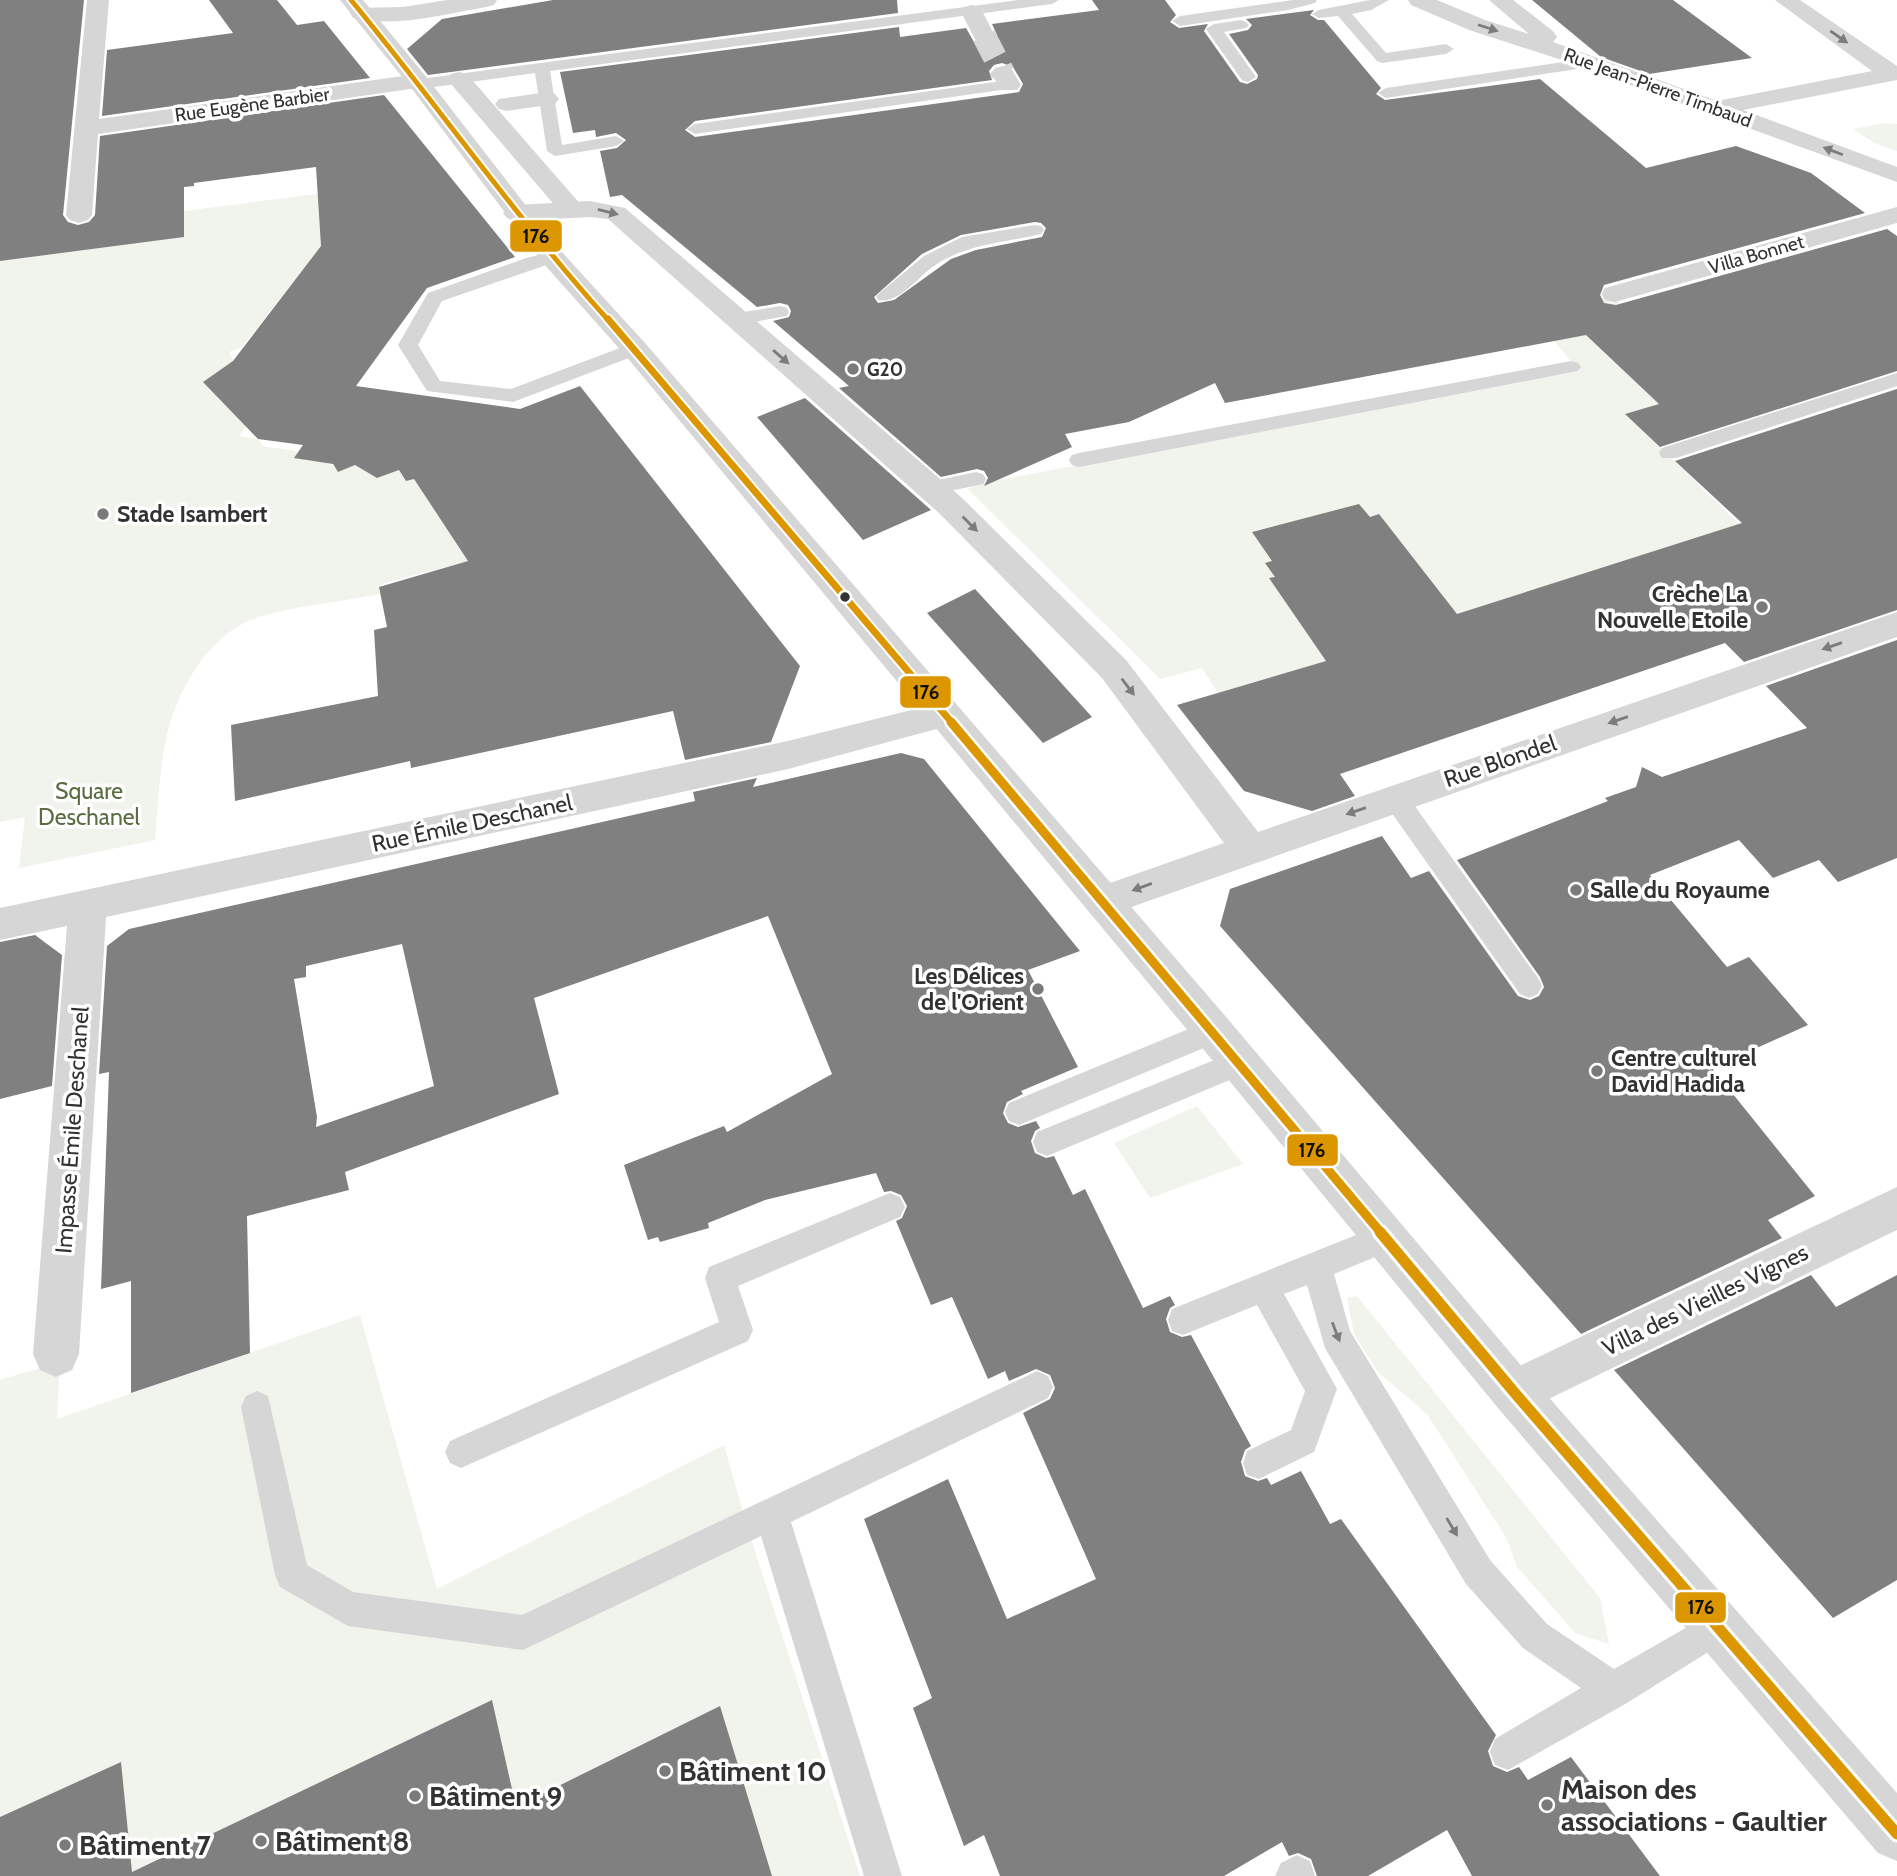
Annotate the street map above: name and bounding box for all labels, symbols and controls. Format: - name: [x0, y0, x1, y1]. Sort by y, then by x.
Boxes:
- one-way arrow: [1478, 24, 1499, 34]
- one-way arrow: [1830, 30, 1848, 44]
- street label: Rue Jean-Pierre Timbaud: [1561, 43, 1755, 132]
- street label: Rue Eugène Barbier: [173, 82, 331, 127]
- one-way arrow: [1823, 145, 1844, 156]
- one-way arrow: [597, 207, 619, 218]
- line badge: 176: [509, 219, 563, 253]
- text: 176: [523, 225, 549, 248]
- street label: Villa Bonnet: [1706, 230, 1807, 279]
- one-way arrow: [772, 349, 790, 365]
- place label: G20: [867, 358, 903, 381]
- marker: G20: [845, 361, 861, 377]
- place label: Stade Isambert: [117, 500, 268, 528]
- marker: Stade Isambert: [95, 506, 111, 522]
- one-way arrow: [961, 516, 978, 533]
- place label: Crèche La Nouvelle Etoile: [1597, 580, 1749, 634]
- unlabelled marker: [838, 590, 852, 604]
- marker: Crèche La Nouvelle Etoile: [1754, 599, 1770, 615]
- one-way arrow: [1822, 641, 1843, 652]
- line badge: 176: [899, 675, 952, 709]
- one-way arrow: [1121, 678, 1135, 697]
- text: 176: [913, 681, 939, 704]
- one-way arrow: [1607, 715, 1628, 726]
- street label: Rue Blondel: [1440, 729, 1560, 793]
- park label: Square Deschanel: [38, 777, 141, 831]
- street label: Rue Émile Deschanel: [369, 787, 575, 858]
- one-way arrow: [1346, 806, 1367, 817]
- place label: Salle du Royaume: [1590, 876, 1770, 904]
- one-way arrow: [1131, 882, 1152, 893]
- marker: Salle du Royaume: [1568, 882, 1584, 898]
- place label: Les Délices de l'Orient: [914, 962, 1024, 1016]
- marker: Les Délices de l'Orient: [1030, 981, 1046, 997]
- street label: Impasse Émile Deschanel: [48, 1005, 95, 1254]
- place label: Centre culturel David Hadida: [1611, 1044, 1756, 1098]
- marker: Centre culturel David Hadida: [1589, 1063, 1605, 1079]
- line badge: 176: [1286, 1133, 1339, 1167]
- text: 176: [1299, 1139, 1325, 1162]
- street label: Villa des Vieilles Vignes: [1598, 1238, 1812, 1362]
- one-way arrow: [1331, 1322, 1342, 1343]
- one-way arrow: [1446, 1518, 1458, 1537]
- line badge: 176: [1674, 1591, 1727, 1624]
- text: 176: [1688, 1596, 1714, 1619]
- place label: Bâtiment 10: [679, 1754, 827, 1788]
- marker: Bâtiment 10: [657, 1763, 673, 1779]
- place label: Maison des associations - Gaultier: [1561, 1772, 1828, 1838]
- place label: Bâtiment 9: [429, 1779, 562, 1813]
- marker: Bâtiment 9: [407, 1788, 423, 1804]
- marker: Maison des associations - Gaultier: [1539, 1797, 1555, 1813]
- place label: Bâtiment 8: [275, 1824, 409, 1858]
- place label: Bâtiment 7: [79, 1828, 212, 1862]
- marker: Bâtiment 8: [253, 1833, 269, 1849]
- marker: Bâtiment 7: [57, 1837, 73, 1853]

